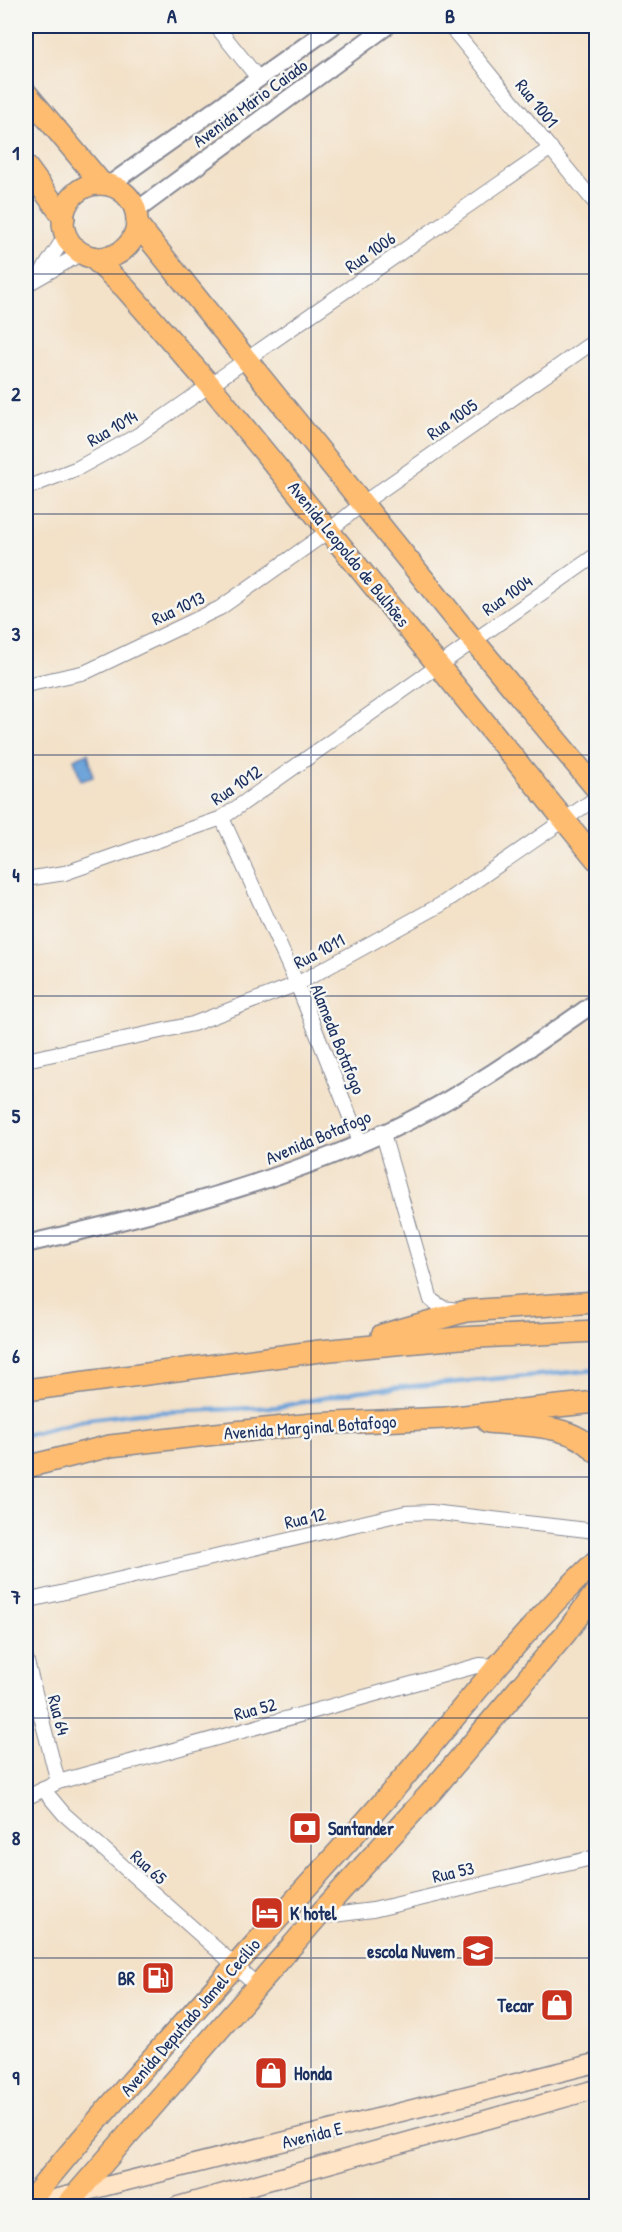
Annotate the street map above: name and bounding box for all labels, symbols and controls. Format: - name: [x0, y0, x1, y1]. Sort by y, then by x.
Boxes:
- text: A: [167, 2, 177, 29]
- text: B: [445, 2, 455, 29]
- street label: Avenida Mário Caiado: [188, 53, 312, 153]
- street label: Rua 1001: [510, 73, 564, 133]
- text: 1: [12, 139, 20, 166]
- street label: Rua 1006: [340, 226, 400, 278]
- text: 2: [11, 380, 21, 407]
- street label: Rua 1005: [422, 392, 483, 446]
- street label: Rua 1014: [82, 403, 142, 452]
- street label: Avenida Leopoldo de Bulhões: [282, 476, 416, 632]
- street label: Rua 1004: [477, 569, 537, 621]
- street label: Rua 1013: [147, 585, 209, 631]
- text: 3: [12, 620, 21, 647]
- street label: Rua 1012: [206, 759, 267, 811]
- text: 4: [12, 861, 20, 888]
- street label: Rua 1011: [289, 927, 349, 975]
- street label: Alameda Botafogo: [305, 980, 371, 1098]
- text: 5: [12, 1102, 21, 1129]
- street label: Avenida Botafogo: [262, 1104, 374, 1170]
- text: 6: [12, 1342, 20, 1369]
- street label: Avenida Marginal Botafogo: [223, 1408, 397, 1446]
- street label: Rua 12: [282, 1501, 329, 1535]
- text: 7: [10, 1583, 21, 1610]
- street label: Rua 52: [231, 1691, 279, 1727]
- street label: Rua 64: [42, 1692, 76, 1738]
- bank icon: Santander: [287, 1810, 323, 1846]
- place label: Santander: [328, 1816, 394, 1841]
- text: 8: [12, 1824, 21, 1851]
- street label: Rua 65: [125, 1844, 173, 1890]
- street label: Rua 53: [430, 1855, 476, 1889]
- hotel icon: K hotel: [249, 1895, 285, 1931]
- place label: K hotel: [290, 1901, 338, 1926]
- street label: Avenida Deputado Jamel Cecílio: [114, 1933, 266, 2101]
- school or university icon: escola Nuvem: [460, 1933, 496, 1969]
- place label: escola Nuvem: [367, 1939, 455, 1964]
- fuel station icon: BR: [140, 1960, 176, 1996]
- place label: BR: [118, 1966, 136, 1991]
- shop icon: Tecar: [539, 1987, 575, 2023]
- place label: Tecar: [496, 1993, 534, 2018]
- shop icon: Honda: [253, 2055, 289, 2091]
- place label: Honda: [294, 2061, 333, 2086]
- text: 9: [12, 2064, 20, 2091]
- street label: Avenida E: [279, 2115, 345, 2155]

